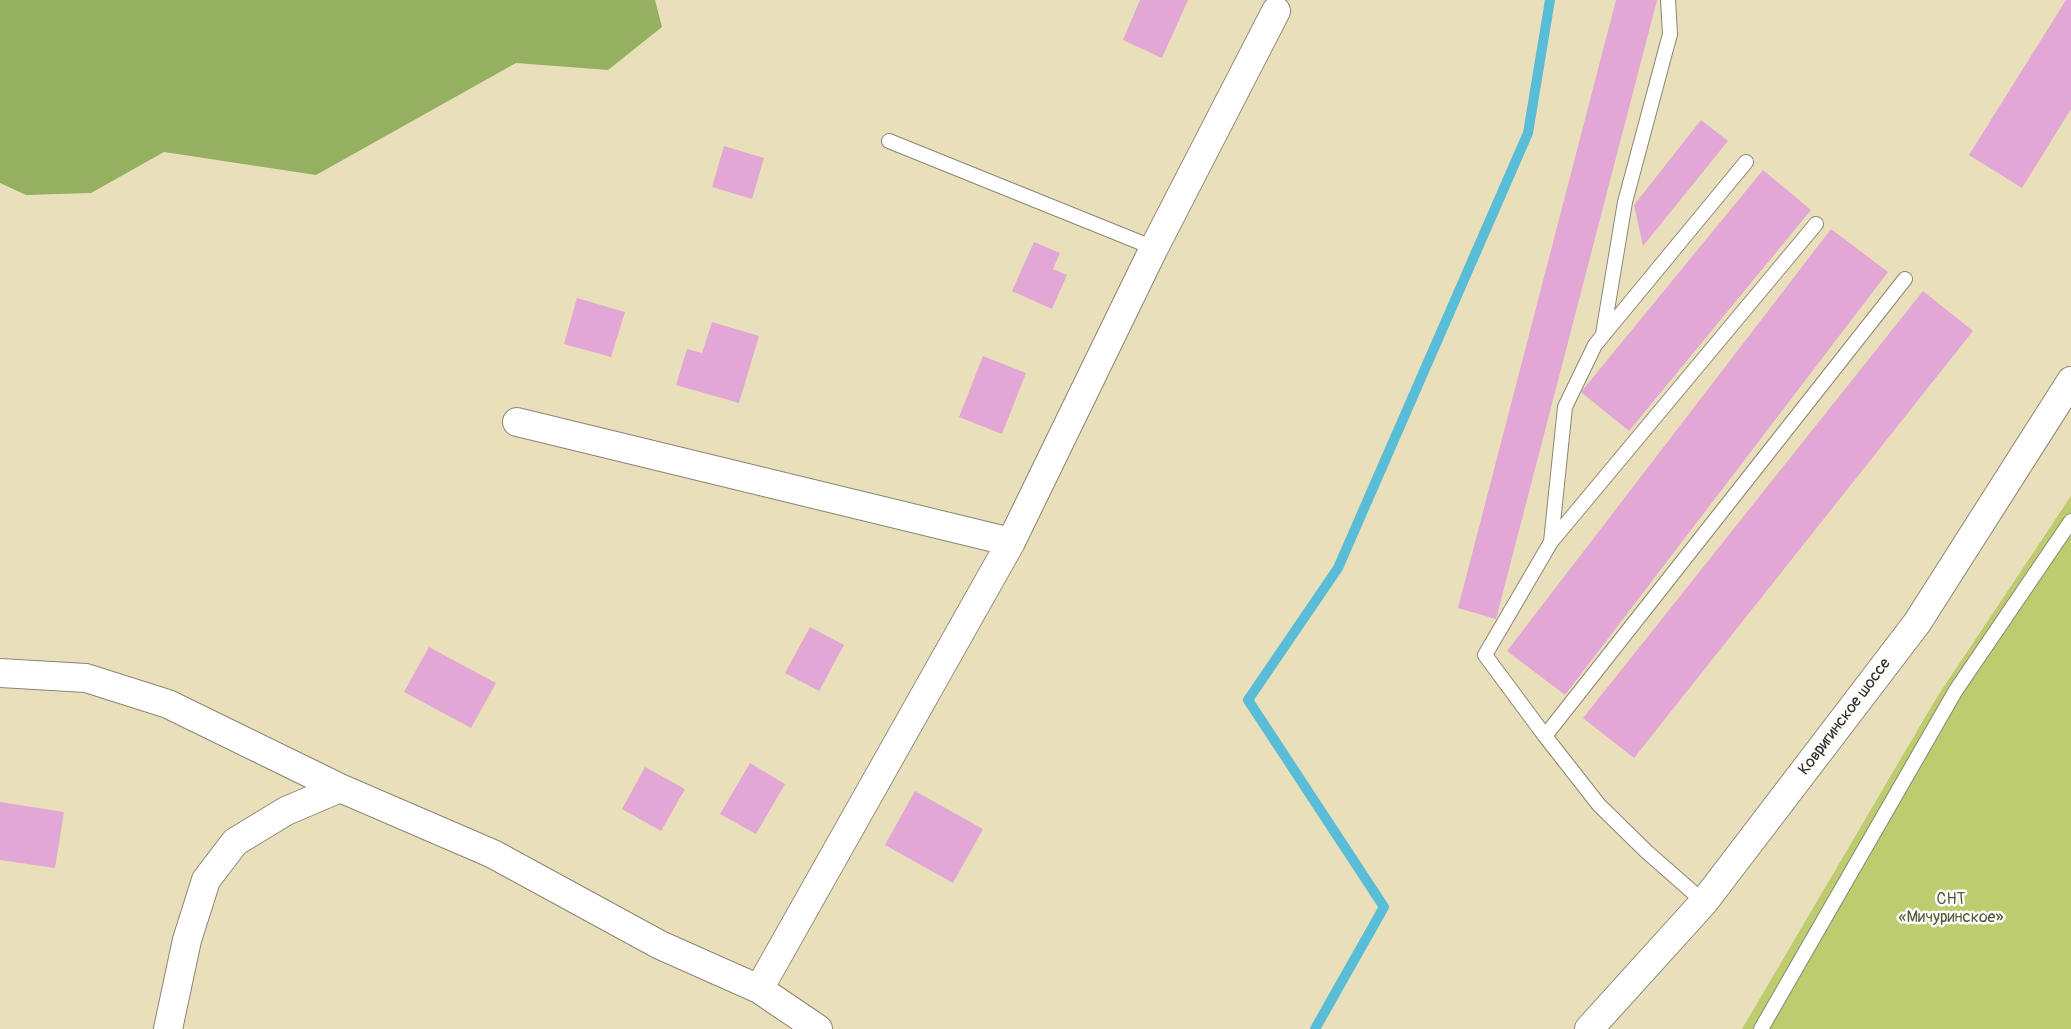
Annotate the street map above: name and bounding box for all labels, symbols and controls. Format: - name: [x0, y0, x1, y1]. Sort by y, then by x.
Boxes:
- street label: Ковригинское шоссе: [1795, 655, 1895, 779]
- park label: СНТ «Мичуринское»: [1898, 890, 2004, 928]

